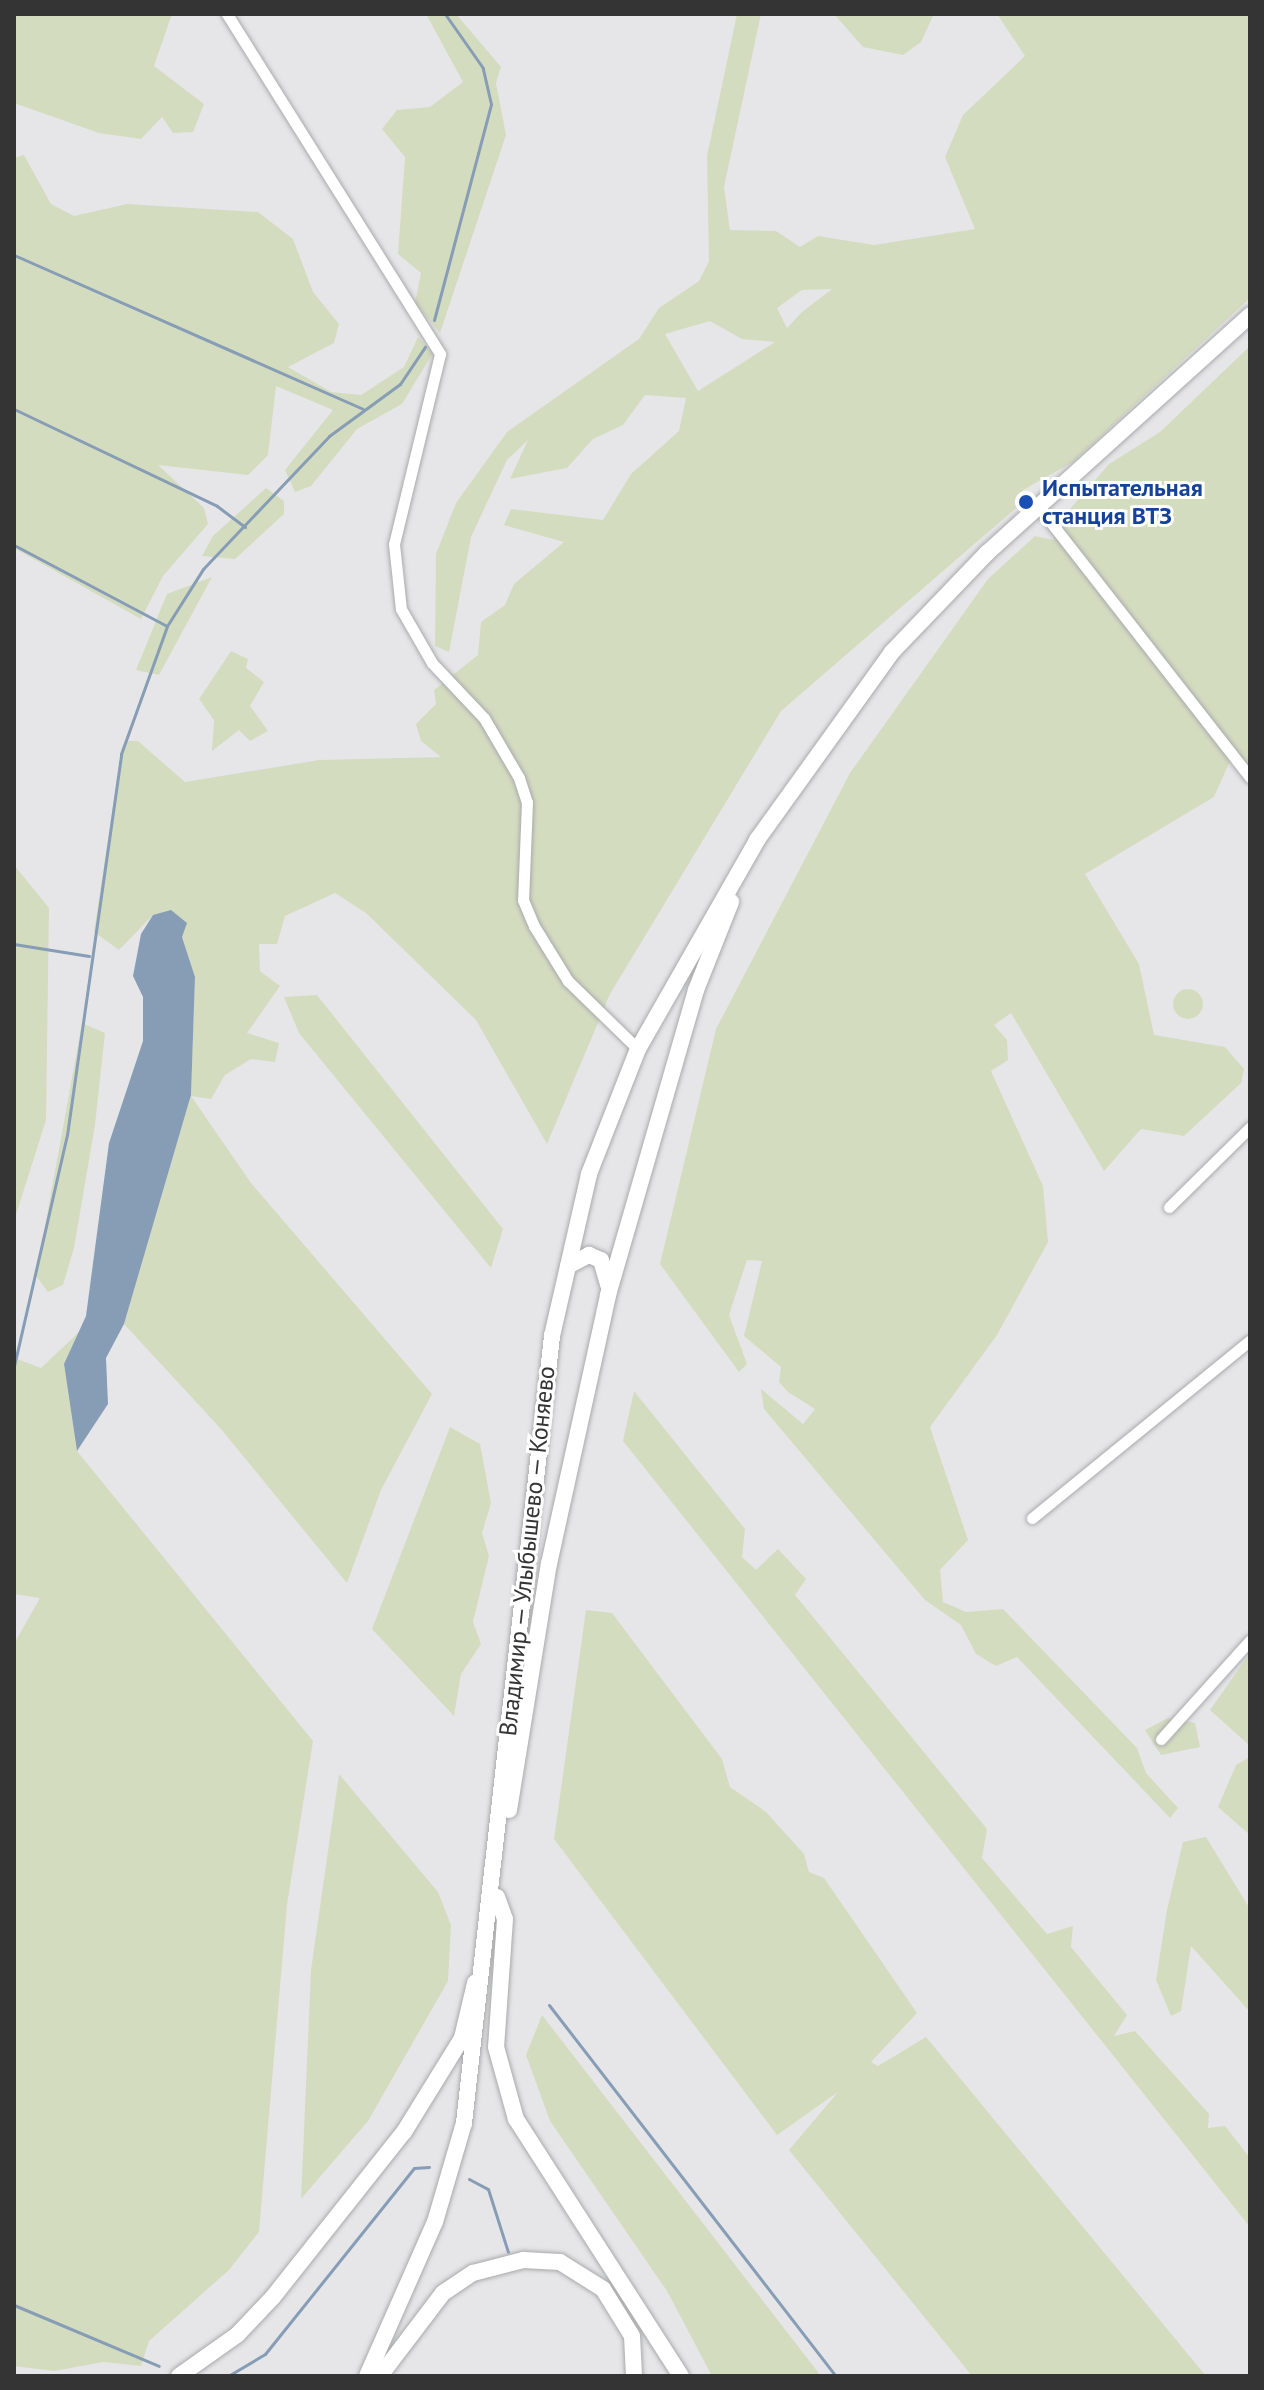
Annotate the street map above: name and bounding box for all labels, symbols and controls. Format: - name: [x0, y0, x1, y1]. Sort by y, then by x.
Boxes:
- place label: Испытательная станция ВТЗ: [1042, 474, 1203, 530]
- marker: Испытательная станция ВТЗ: [1017, 493, 1035, 511]
- street label: Владимир — Улыбышево — Коняево: [493, 1360, 561, 1742]

